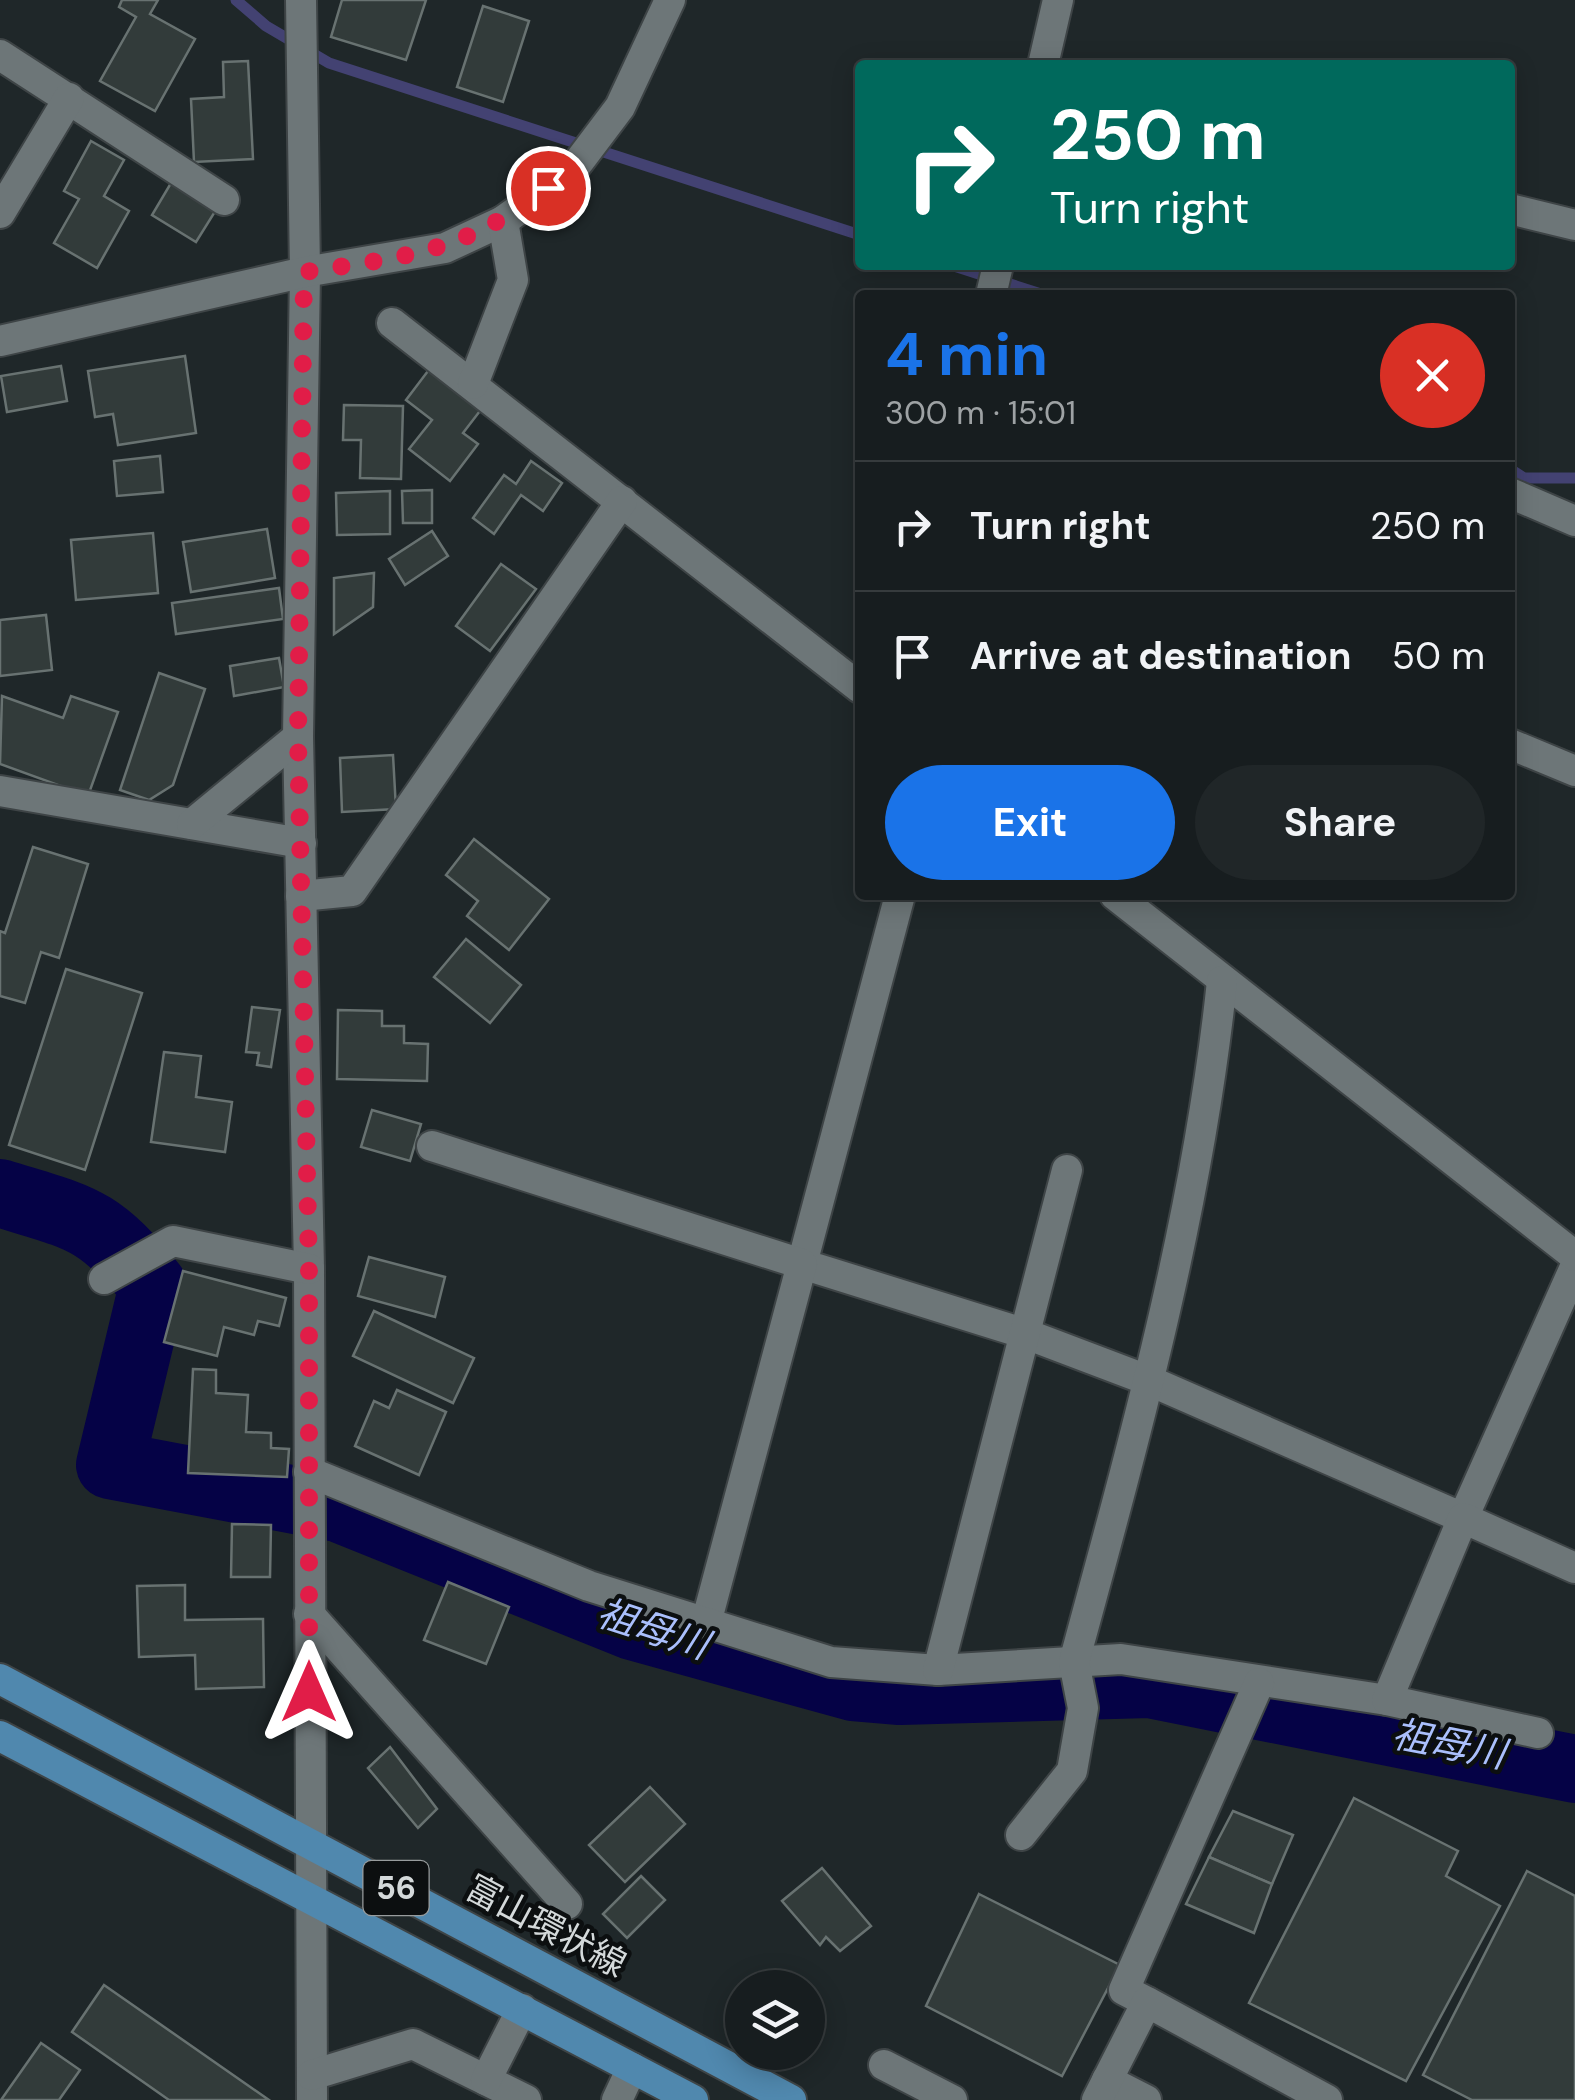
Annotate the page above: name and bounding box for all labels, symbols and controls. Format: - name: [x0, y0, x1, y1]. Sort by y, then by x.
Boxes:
- text: 250 m: [1050, 90, 1266, 181]
- icon: right: [885, 100, 1015, 230]
- pin: [506, 146, 591, 231]
- icon: arrive: [521, 161, 576, 216]
- text: Turn right: [1050, 178, 1249, 237]
- text: 4 min: [885, 315, 1048, 394]
- button: close: [1380, 323, 1485, 428]
- text: 300 m · 15:01: [885, 392, 1076, 434]
- icon: right: [885, 499, 940, 554]
- text: Turn right: [970, 501, 1151, 551]
- text: 250 m: [1370, 501, 1485, 551]
- icon: arrive: [885, 629, 940, 684]
- text: Arrive at destination: [970, 631, 1352, 681]
- text: 50 m: [1392, 631, 1485, 681]
- button: Exit: [885, 765, 1175, 880]
- button: Share: [1195, 765, 1485, 880]
- water label: 祖母川: [591, 1588, 719, 1672]
- position arrow: [257, 1640, 361, 1744]
- water label: 祖母川: [1388, 1709, 1514, 1780]
- road number: 56: [364, 1861, 428, 1915]
- street label: 富山環状線: [458, 1865, 634, 1987]
- map controls: [725, 1970, 825, 2070]
- button: layers: [725, 1970, 825, 2070]

